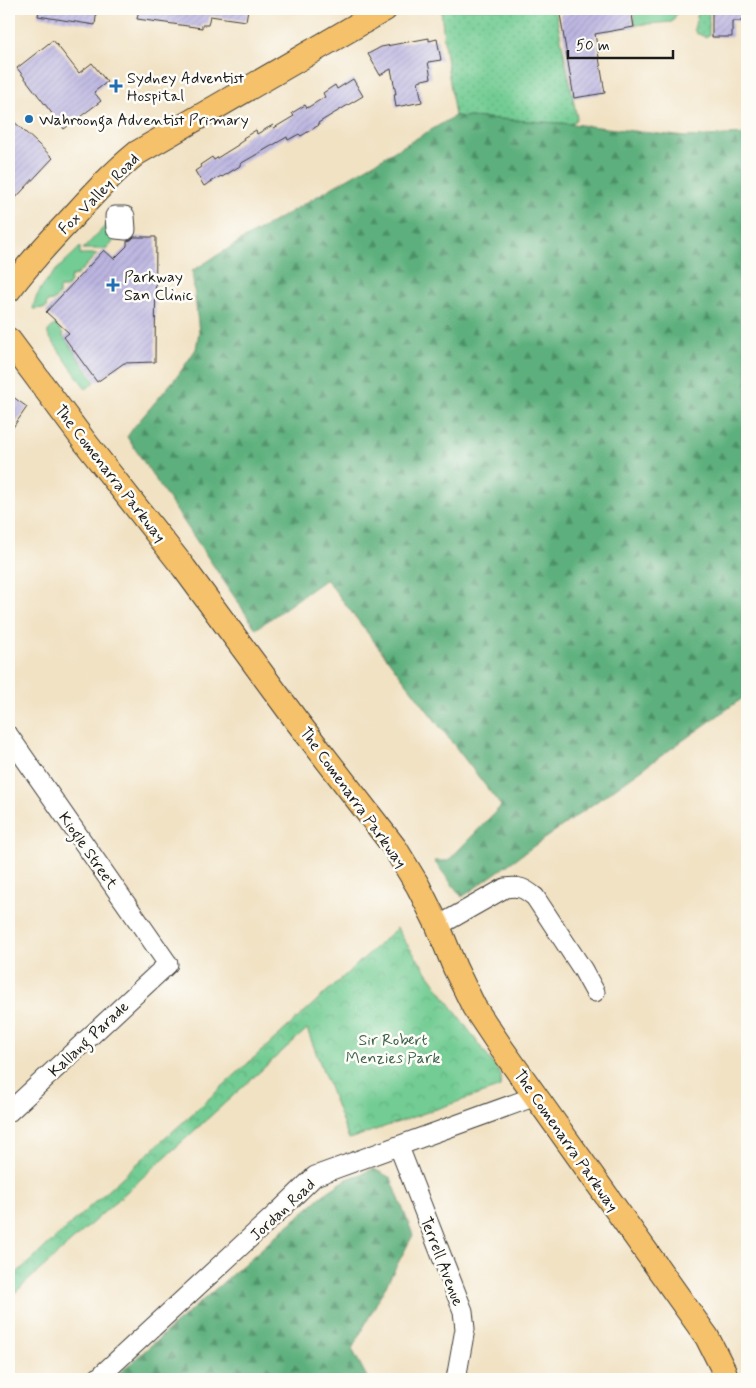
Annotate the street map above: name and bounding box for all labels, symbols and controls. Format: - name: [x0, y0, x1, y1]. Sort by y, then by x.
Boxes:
- scale bar: [568, 28, 674, 60]
- text: 50 m: [576, 36, 610, 56]
- place label: Sydney Adventist Hospital: [127, 68, 244, 107]
- marker: Sydney Adventist Hospital: [109, 79, 123, 93]
- place label: Wahroonga Adventist Primary: [39, 110, 249, 132]
- marker: Wahroonga Adventist Primary: [23, 113, 35, 125]
- street label: Fox Valley Road: [54, 149, 144, 239]
- place label: Parkway San Clinic: [124, 267, 193, 306]
- marker: Parkway San Clinic: [106, 278, 120, 292]
- street label: The Comenarra Parkway: [49, 401, 170, 547]
- street label: The Comenarra Parkway: [295, 723, 411, 872]
- street label: Kiogle Street: [53, 808, 122, 895]
- street label: Kallang Parade: [44, 996, 135, 1083]
- park label: Sir Robert Menzies Park: [346, 1030, 440, 1069]
- street label: The Comenarra Parkway: [509, 1066, 623, 1216]
- street label: Jordan Road: [246, 1174, 320, 1246]
- street label: Terrell Avenue: [415, 1214, 468, 1310]

